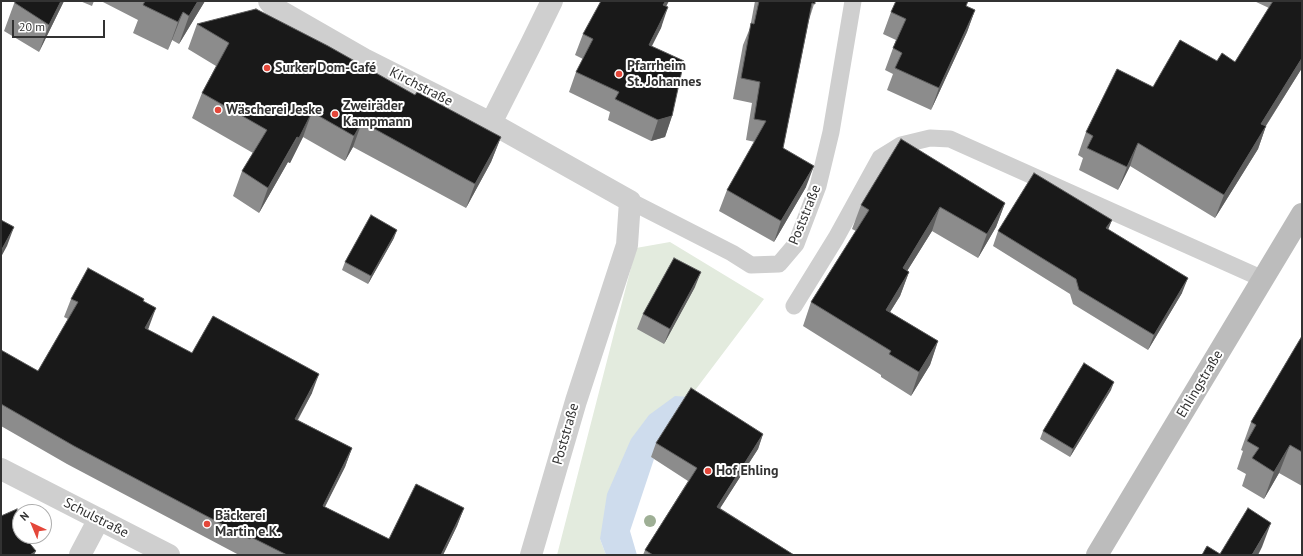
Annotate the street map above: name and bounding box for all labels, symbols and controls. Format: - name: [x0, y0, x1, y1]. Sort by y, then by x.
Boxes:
- scale bar: [14, 12, 107, 38]
- text: 20 m: [19, 19, 45, 34]
- place label: Pfarrheim St. Johannes: [627, 58, 701, 90]
- place label: Surker Dom-Café: [275, 60, 376, 76]
- marker: Surker Dom-Café: [262, 63, 272, 73]
- street label: Kirchstraße: [387, 64, 455, 110]
- marker: Pfarrheim St. Johannes: [614, 69, 624, 79]
- place label: Zweiräder Kampmann: [343, 98, 411, 130]
- place label: Wäscherei Jeske: [226, 102, 322, 118]
- marker: Wäscherei Jeske: [213, 105, 223, 115]
- marker: Zweiräder Kampmann: [330, 109, 340, 119]
- street label: Poststraße: [785, 183, 825, 247]
- street label: Ehlingstraße: [1173, 347, 1227, 421]
- street label: Poststraße: [549, 401, 583, 467]
- place label: Hof Ehling: [716, 463, 778, 479]
- marker: Hof Ehling: [703, 466, 713, 476]
- street label: Schulstraße: [61, 494, 131, 542]
- north arrow: [12, 504, 52, 544]
- place label: Bäckerei Martin e.K.: [215, 508, 281, 540]
- text: N: [17, 509, 32, 524]
- marker: Bäckerei Martin e.K.: [202, 519, 212, 529]

